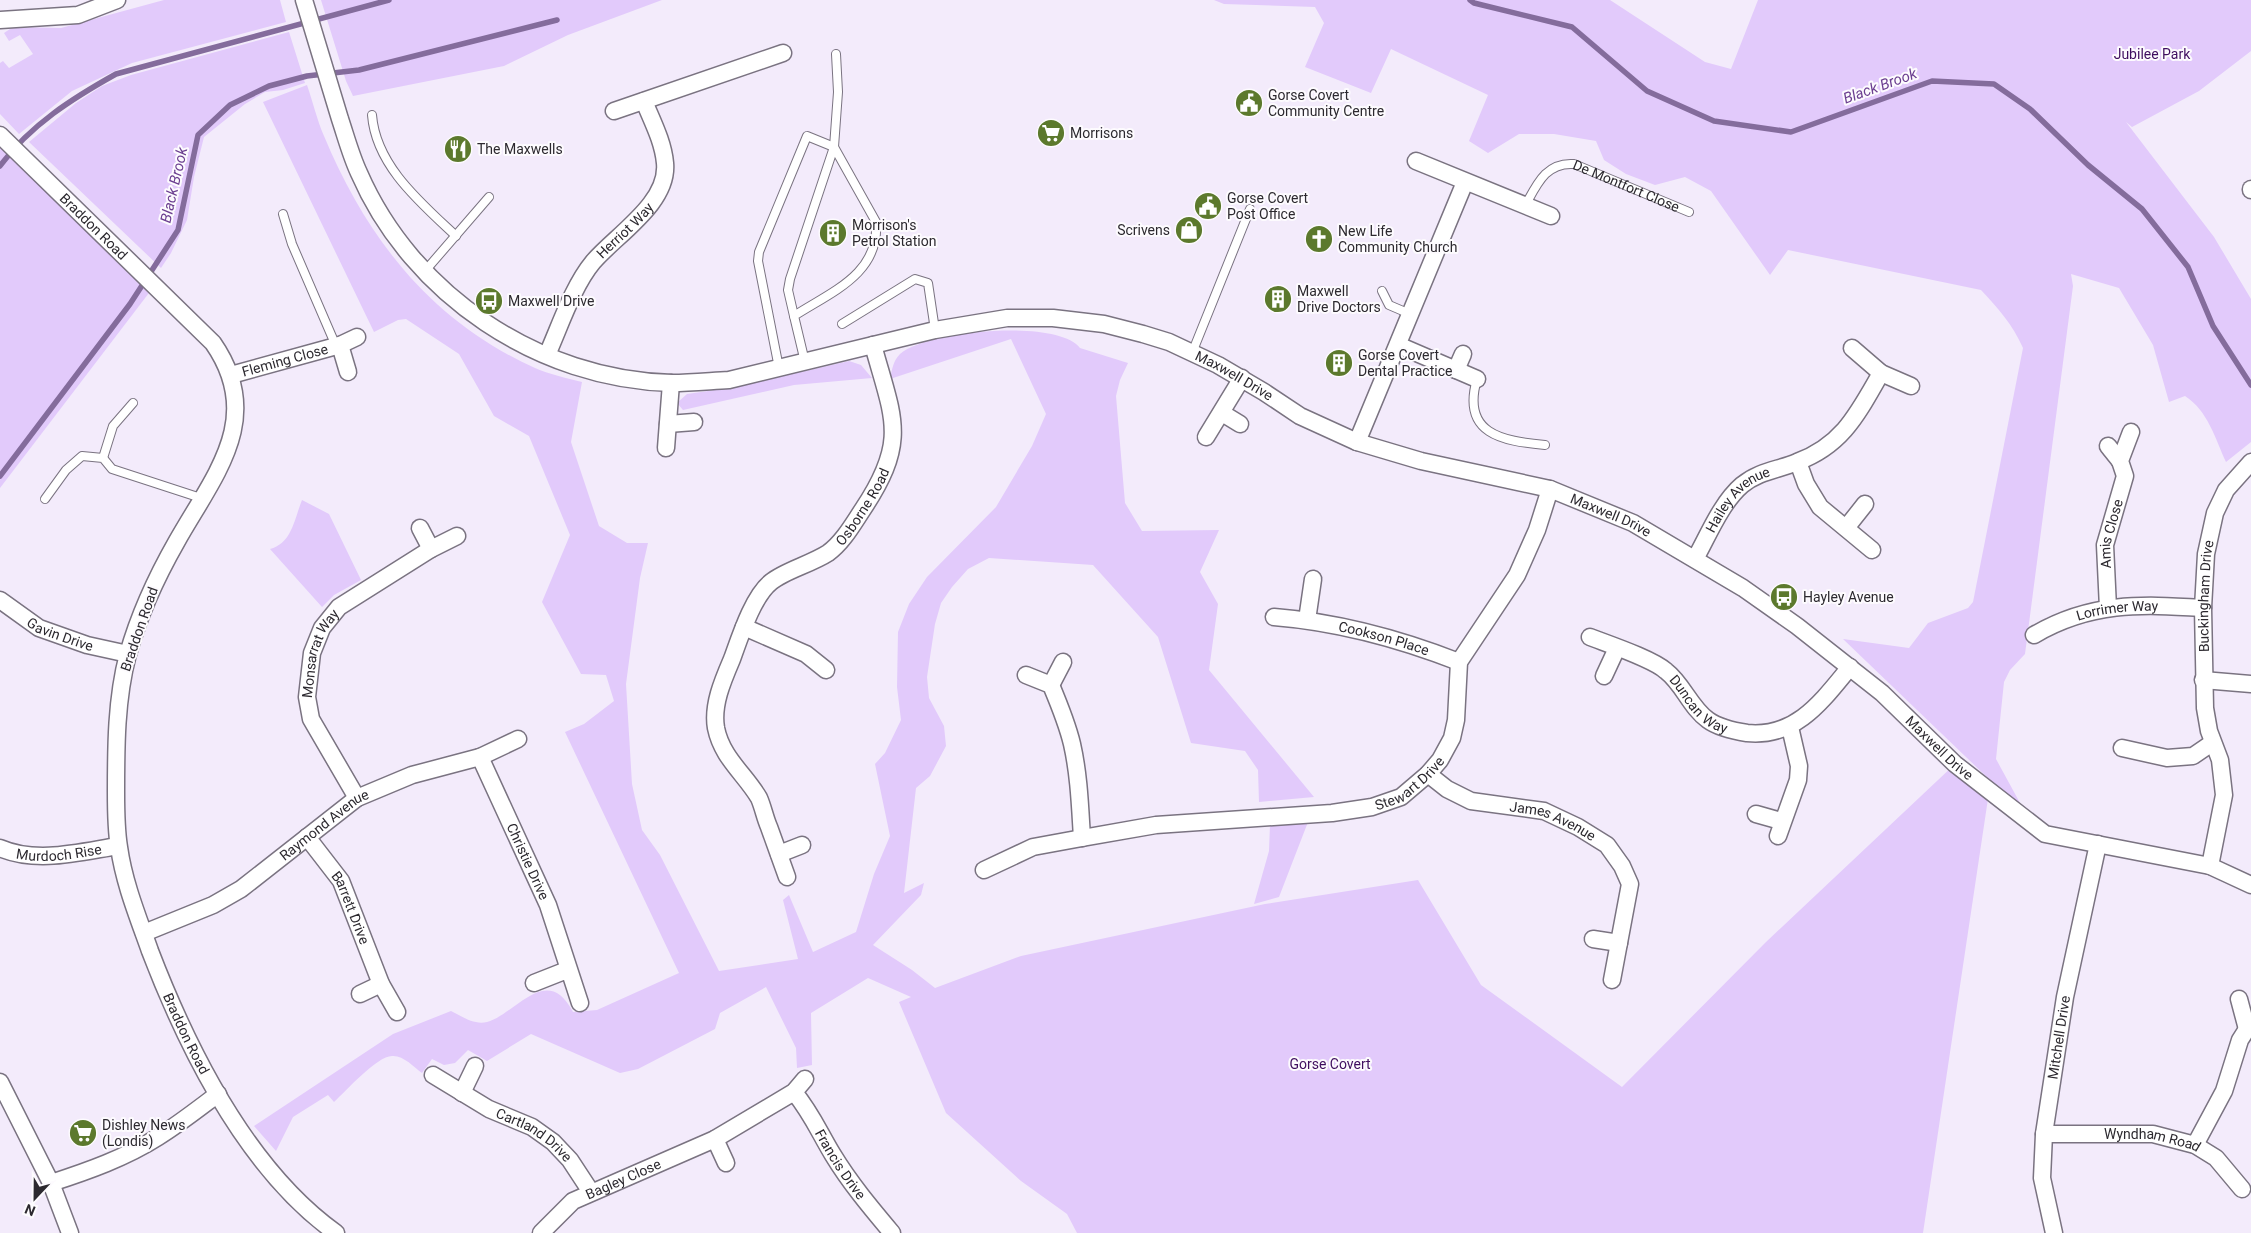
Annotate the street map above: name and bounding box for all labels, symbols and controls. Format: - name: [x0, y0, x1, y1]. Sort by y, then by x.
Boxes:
- park label: Jubilee Park: [2114, 46, 2191, 62]
- water label: Black Brook: [1841, 64, 1920, 108]
- place label: Gorse Covert Community Centre: [1268, 87, 1384, 119]
- public building icon: Gorse Covert Community Centre: [1234, 88, 1264, 118]
- supermarket icon: Morrisons: [1036, 118, 1066, 148]
- place label: Morrisons: [1070, 125, 1133, 141]
- restaurant icon: The Maxwells: [443, 134, 473, 164]
- place label: The Maxwells: [477, 141, 563, 157]
- water label: Black Brook: [157, 145, 192, 225]
- street label: De Montfort Close: [1571, 157, 1682, 215]
- street label: Braddon Road: [57, 190, 131, 263]
- place label: Gorse Covert Post Office: [1227, 190, 1309, 222]
- public building icon: Gorse Covert Post Office: [1193, 191, 1223, 221]
- street label: Herriot Way: [593, 199, 657, 261]
- shop icon: Scrivens: [1174, 215, 1204, 245]
- place label: Morrison's Petrol Station: [852, 217, 936, 249]
- building icon: Morrison's Petrol Station: [818, 218, 848, 248]
- place label: Scrivens: [1117, 222, 1170, 238]
- place label: New Life Community Church: [1338, 223, 1457, 255]
- church icon: New Life Community Church: [1304, 224, 1334, 254]
- place label: Maxwell Drive Doctors: [1297, 283, 1381, 315]
- building icon: Maxwell Drive Doctors: [1263, 284, 1293, 314]
- bus stop icon: Maxwell Drive: [474, 286, 504, 316]
- place label: Maxwell Drive: [508, 293, 594, 309]
- street label: Fleming Close: [240, 341, 330, 380]
- place label: Gorse Covert Dental Practice: [1358, 347, 1452, 379]
- street label: Maxwell Drive: [1193, 348, 1276, 404]
- building icon: Gorse Covert Dental Practice: [1324, 348, 1354, 378]
- street label: Hailey Avenue: [1702, 464, 1772, 535]
- street label: Osborne Road: [832, 466, 893, 549]
- street label: Maxwell Drive: [1568, 490, 1654, 540]
- street label: Amis Close: [2097, 497, 2126, 569]
- street label: Buckingham Drive: [2195, 538, 2217, 652]
- bus stop icon: Hayley Avenue: [1769, 582, 1799, 612]
- street label: Braddon Road: [117, 585, 161, 673]
- place label: Hayley Avenue: [1803, 589, 1894, 605]
- street label: Lorrimer Way: [2074, 598, 2159, 624]
- street label: Monsarrat Way: [299, 606, 342, 699]
- street label: Gavin Drive: [24, 614, 95, 654]
- street label: Cookson Place: [1337, 618, 1431, 658]
- street label: Duncan Way: [1667, 672, 1730, 737]
- street label: Maxwell Drive: [1902, 712, 1976, 783]
- street label: Stewart Drive: [1373, 753, 1447, 813]
- street label: Raymond Avenue: [276, 786, 371, 864]
- street label: James Avenue: [1509, 798, 1599, 844]
- street label: Christie Drive: [503, 821, 553, 902]
- street label: Murdoch Rise: [15, 841, 103, 864]
- street label: Barrett Drive: [328, 868, 373, 946]
- street label: Braddon Road: [160, 991, 213, 1077]
- street label: Mitchell Drive: [2044, 994, 2073, 1080]
- park label: Gorse Covert: [1289, 1056, 1371, 1072]
- street label: Cartland Drive: [494, 1105, 575, 1165]
- place label: Dishley News (Londis): [102, 1117, 186, 1150]
- supermarket icon: Dishley News (Londis): [68, 1118, 98, 1148]
- street label: Francis Drive: [812, 1126, 869, 1202]
- street label: Wyndham Road: [2104, 1126, 2204, 1155]
- street label: Bagley Close: [583, 1156, 663, 1202]
- north arrow: [10, 1173, 60, 1223]
- text: N: [23, 1201, 38, 1219]

